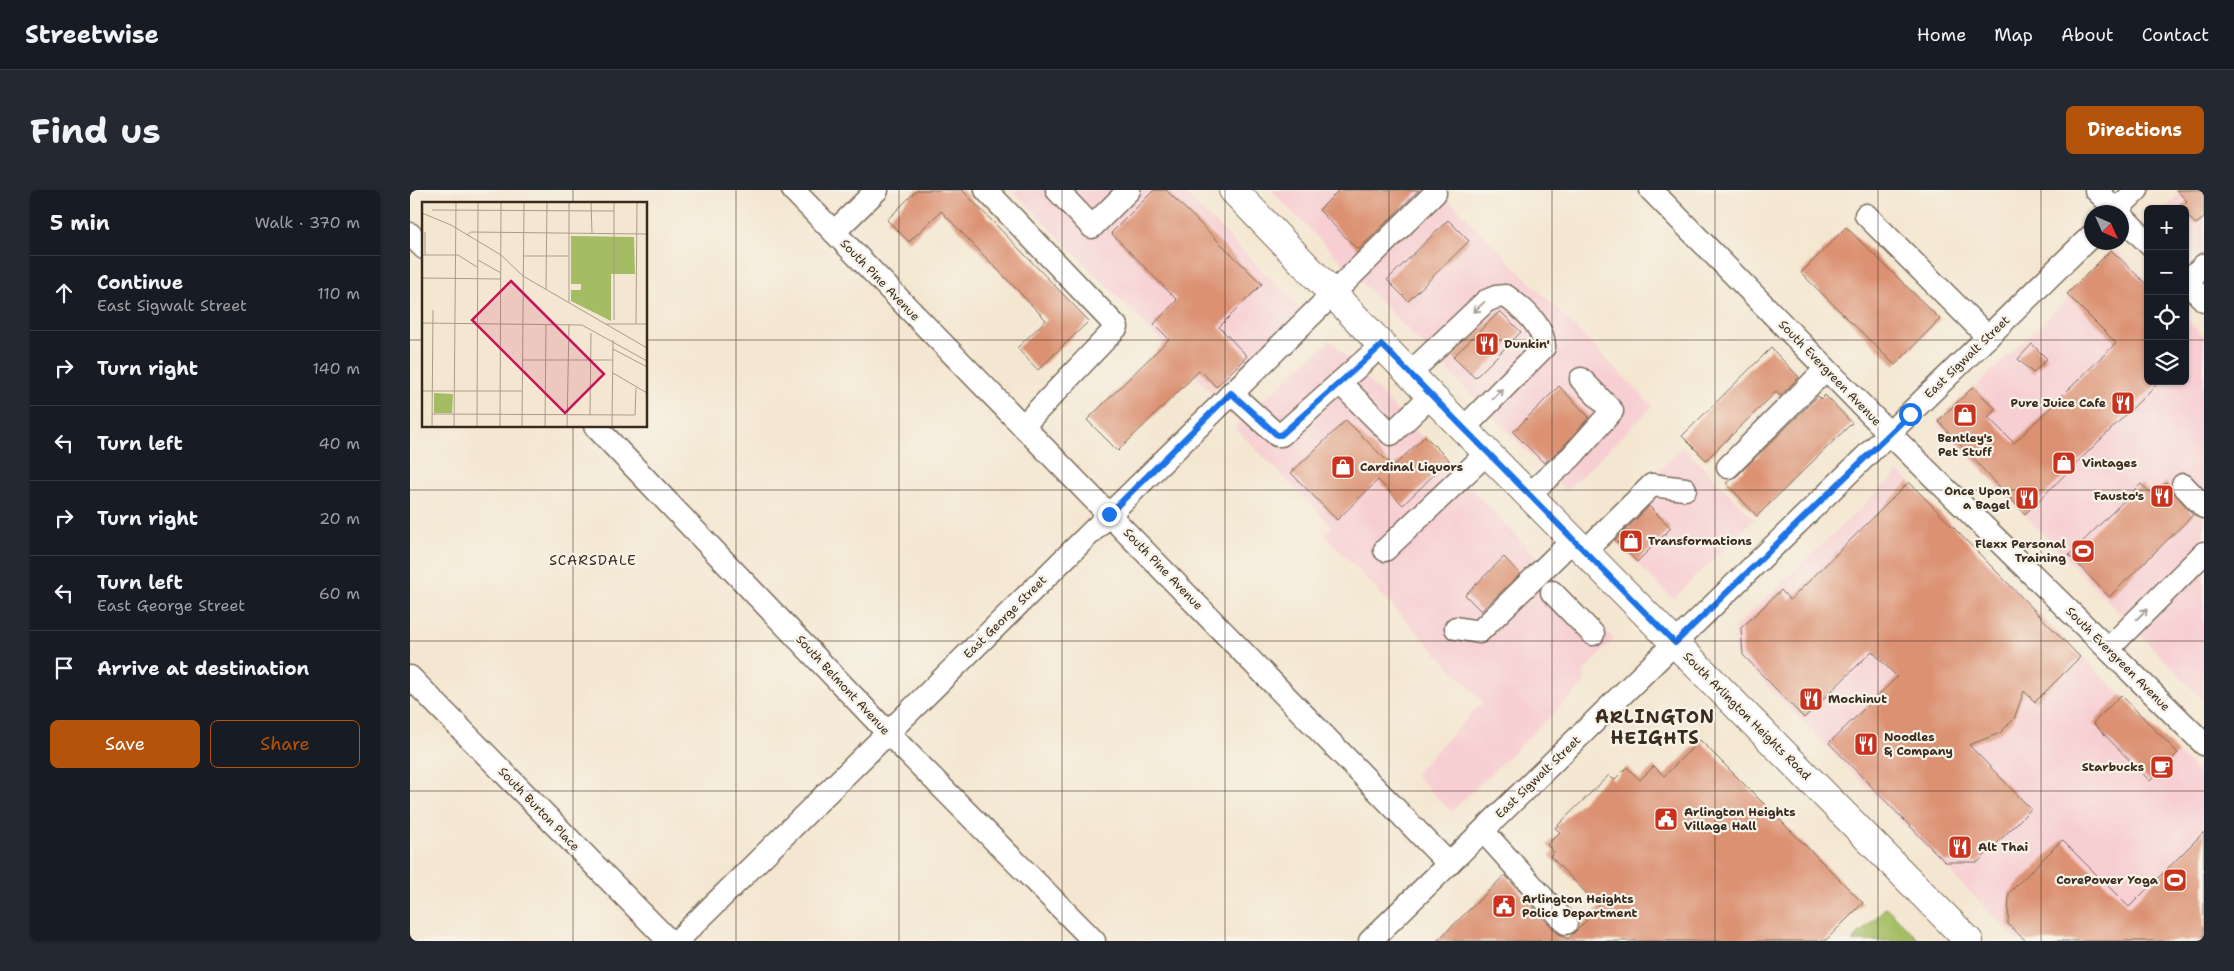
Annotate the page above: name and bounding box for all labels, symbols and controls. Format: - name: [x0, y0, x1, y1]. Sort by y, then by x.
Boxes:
- text: Streetwise: [25, 19, 159, 51]
- text: Home: [1917, 23, 1966, 47]
- text: Map: [1994, 23, 2033, 47]
- text: About: [2061, 23, 2114, 47]
- text: Contact: [2142, 23, 2209, 47]
- button: Directions: [2066, 106, 2204, 154]
- text: Find us: [30, 107, 161, 154]
- inset map: [422, 202, 648, 428]
- north arrow: [2084, 205, 2129, 250]
- map controls: [2144, 205, 2189, 385]
- button: +: [2144, 205, 2189, 250]
- text: 5 min: [50, 209, 110, 237]
- text: Walk · 370 m: [255, 212, 360, 233]
- street label: South Pine Avenue: [837, 236, 923, 325]
- button: −: [2144, 250, 2189, 295]
- text: Continue: [97, 270, 183, 295]
- icon: ahead: [50, 279, 78, 307]
- text: 110 m: [317, 283, 360, 304]
- text: East Sigwalt Street: [97, 295, 247, 316]
- button: locate: [2144, 295, 2189, 340]
- one-way arrow: [1473, 301, 1486, 313]
- street label: East Sigwalt Street: [1921, 312, 2013, 402]
- street label: South Evergreen Avenue: [1775, 317, 1885, 430]
- restaurant icon: Dunkin': [1474, 331, 1500, 357]
- place label: Dunkin': [1504, 336, 1550, 352]
- button: layers: [2144, 340, 2189, 385]
- icon: right: [50, 354, 78, 382]
- text: Turn right: [97, 356, 198, 381]
- text: 140 m: [313, 358, 360, 379]
- one-way arrow: [1491, 389, 1503, 401]
- restaurant icon: Pure Juice Cafe: [2110, 390, 2136, 416]
- place label: Pure Juice Cafe: [2011, 395, 2106, 411]
- shop icon: Bentley's Pet Stuff: [1952, 402, 1978, 428]
- route start: [1899, 403, 1922, 426]
- icon: left: [50, 429, 78, 457]
- place label: Bentley's Pet Stuff: [1937, 430, 1993, 460]
- text: Turn left: [97, 431, 183, 456]
- text: 40 m: [318, 433, 360, 454]
- shop icon: Vintages: [2051, 450, 2077, 476]
- shop icon: Cardinal Liquors: [1330, 454, 1356, 480]
- place label: Vintages: [2082, 455, 2137, 471]
- place label: Cardinal Liquors: [1360, 459, 1463, 475]
- place label: Once Upon a Bagel: [1944, 483, 2010, 513]
- restaurant icon: Fausto's: [2149, 483, 2175, 509]
- restaurant icon: Once Upon a Bagel: [2014, 485, 2040, 511]
- place label: Fausto's: [2094, 488, 2144, 504]
- route end: [1098, 503, 1121, 526]
- icon: right: [50, 504, 78, 532]
- text: Turn right: [97, 506, 198, 531]
- text: 20 m: [319, 508, 360, 529]
- street label: South Pine Avenue: [1120, 525, 1206, 614]
- shop icon: Transformations: [1618, 528, 1644, 554]
- place label: Transformations: [1648, 533, 1752, 549]
- place label: Flexx Personal Training: [1975, 536, 2066, 566]
- sports icon: Flexx Personal Training: [2070, 538, 2096, 564]
- district label: SCARSDALE: [549, 551, 637, 569]
- text: Turn left: [97, 570, 183, 595]
- street label: East George Street: [960, 572, 1050, 662]
- icon: left: [50, 579, 78, 607]
- text: 60 m: [319, 583, 360, 604]
- text: East George Street: [97, 595, 245, 616]
- street label: South Evergreen Avenue: [2062, 603, 2174, 715]
- one-way arrow: [2136, 608, 2148, 621]
- street label: South Belmont Avenue: [792, 632, 894, 739]
- street label: South Arlington Heights Road: [1680, 649, 1815, 784]
- icon: arrive: [50, 654, 78, 682]
- text: Arrive at destination: [97, 656, 309, 681]
- restaurant icon: Mochinut: [1798, 686, 1824, 712]
- place label: Mochinut: [1828, 691, 1887, 707]
- district label: ARLINGTON HEIGHTS: [1595, 705, 1715, 750]
- button: Save: [50, 720, 200, 768]
- button: Share: [210, 720, 360, 768]
- place label: Noodles & Company: [1884, 729, 1953, 759]
- restaurant icon: Noodles & Company: [1853, 731, 1879, 757]
- street label: East Sigwalt Street: [1492, 732, 1584, 822]
- cafe icon: Starbucks: [2149, 754, 2175, 780]
- place label: Starbucks: [2082, 759, 2144, 775]
- street label: South Burton Place: [495, 764, 583, 854]
- place label: Arlington Heights Village Hall: [1684, 804, 1796, 834]
- public building icon: Arlington Heights Village Hall: [1653, 806, 1679, 832]
- restaurant icon: Alt Thai: [1947, 834, 1973, 860]
- place label: Alt Thai: [1978, 839, 2029, 855]
- sports icon: CorePower Yoga: [2162, 867, 2188, 893]
- place label: CorePower Yoga: [2056, 872, 2159, 888]
- place label: Arlington Heights Police Department: [1522, 891, 1637, 921]
- public building icon: Arlington Heights Police Department: [1491, 893, 1517, 919]

